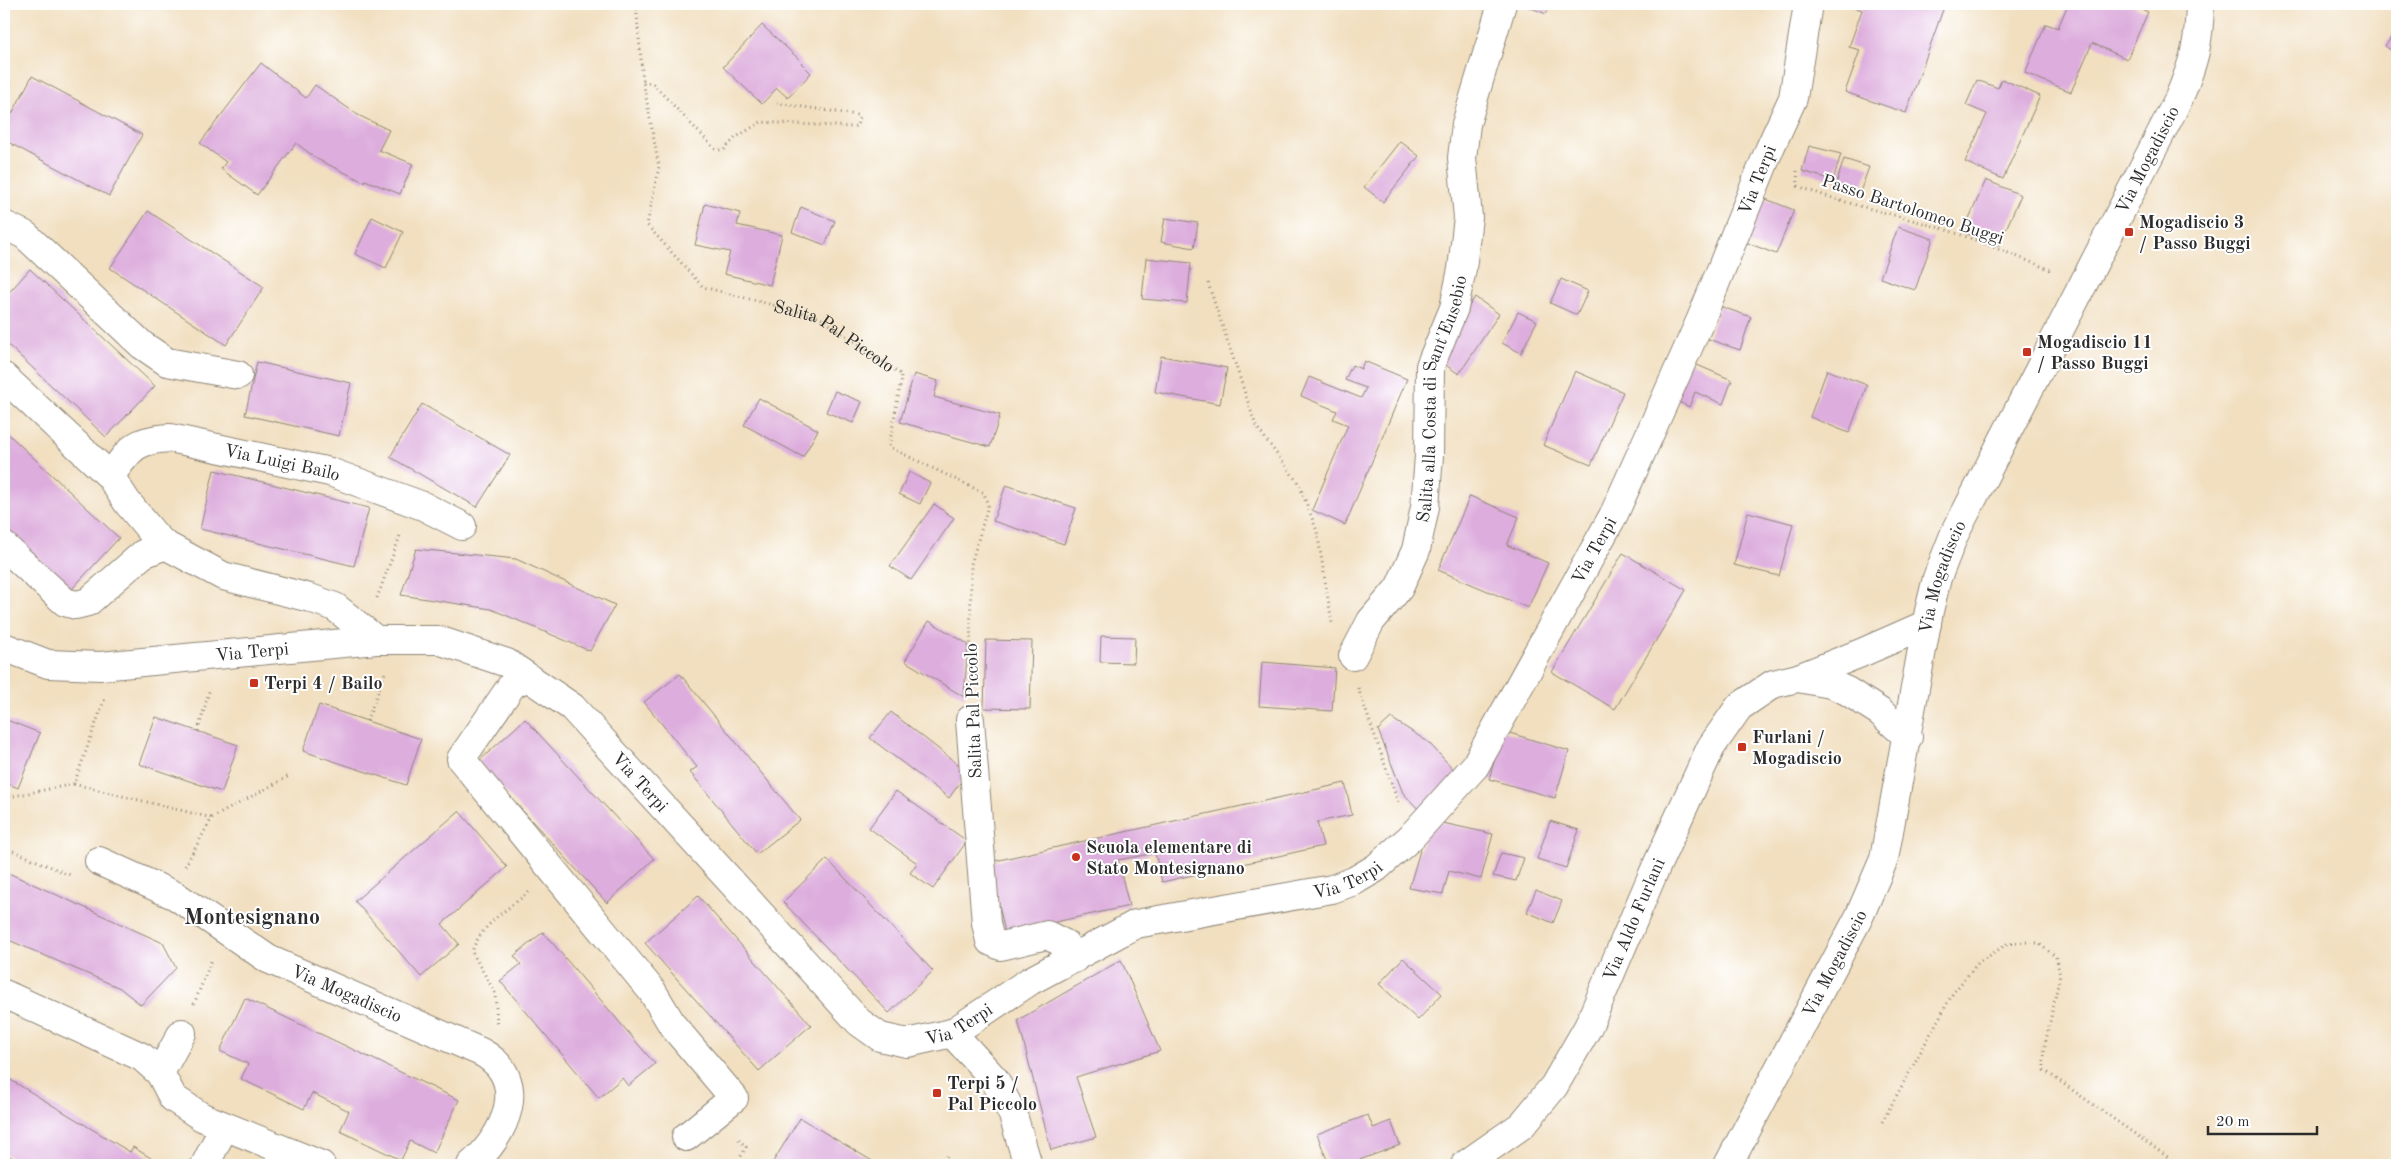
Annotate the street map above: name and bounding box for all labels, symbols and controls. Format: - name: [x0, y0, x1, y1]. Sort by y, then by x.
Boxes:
- street label: Via Mogadiscio: [2113, 103, 2183, 217]
- street label: Via Terpi: [1736, 143, 1780, 218]
- street label: Passo Bartolomeo Buggi: [1819, 172, 2006, 248]
- place label: Mogadiscio 3 / Passo Buggi: [2139, 214, 2251, 253]
- marker: Mogadiscio 3 / Passo Buggi: [2123, 226, 2135, 238]
- street label: Salita alla Costa di Sant'Eusebio: [1414, 274, 1470, 524]
- street label: Salita Pal Piccolo: [772, 298, 897, 377]
- place label: Mogadiscio 11 / Passo Buggi: [2037, 334, 2153, 373]
- marker: Mogadiscio 11 / Passo Buggi: [2021, 346, 2033, 358]
- street label: Via Luigi Bailo: [223, 442, 343, 485]
- street label: Via Terpi: [1569, 514, 1620, 587]
- street label: Via Mogadiscio: [1917, 518, 1970, 635]
- street label: Via Terpi: [215, 640, 290, 665]
- street label: Salita Pal Piccolo: [963, 643, 985, 779]
- place label: Terpi 4 / Bailo: [264, 675, 383, 693]
- marker: Terpi 4 / Bailo: [248, 677, 260, 689]
- place label: Furlani / Mogadiscio: [1752, 729, 1842, 768]
- marker: Furlani / Mogadiscio: [1736, 741, 1748, 753]
- street label: Via Terpi: [608, 749, 671, 816]
- place label: Scuola elementare di Stato Montesignano: [1086, 839, 1252, 878]
- marker: Scuola elementare di Stato Montesignano: [1070, 851, 1082, 863]
- street label: Via Aldo Furlani: [1601, 856, 1669, 984]
- street label: Via Terpi: [1312, 858, 1387, 902]
- district label: Montesignano: [184, 907, 320, 929]
- street label: Via Mogadiscio: [1800, 908, 1871, 1020]
- street label: Via Mogadiscio: [288, 962, 404, 1026]
- street label: Via Terpi: [924, 1001, 996, 1049]
- place label: Terpi 5 / Pal Piccolo: [947, 1075, 1037, 1114]
- marker: Terpi 5 / Pal Piccolo: [931, 1087, 943, 1099]
- scale bar: [2208, 1104, 2317, 1136]
- text: 20 m: [2216, 1115, 2250, 1130]

